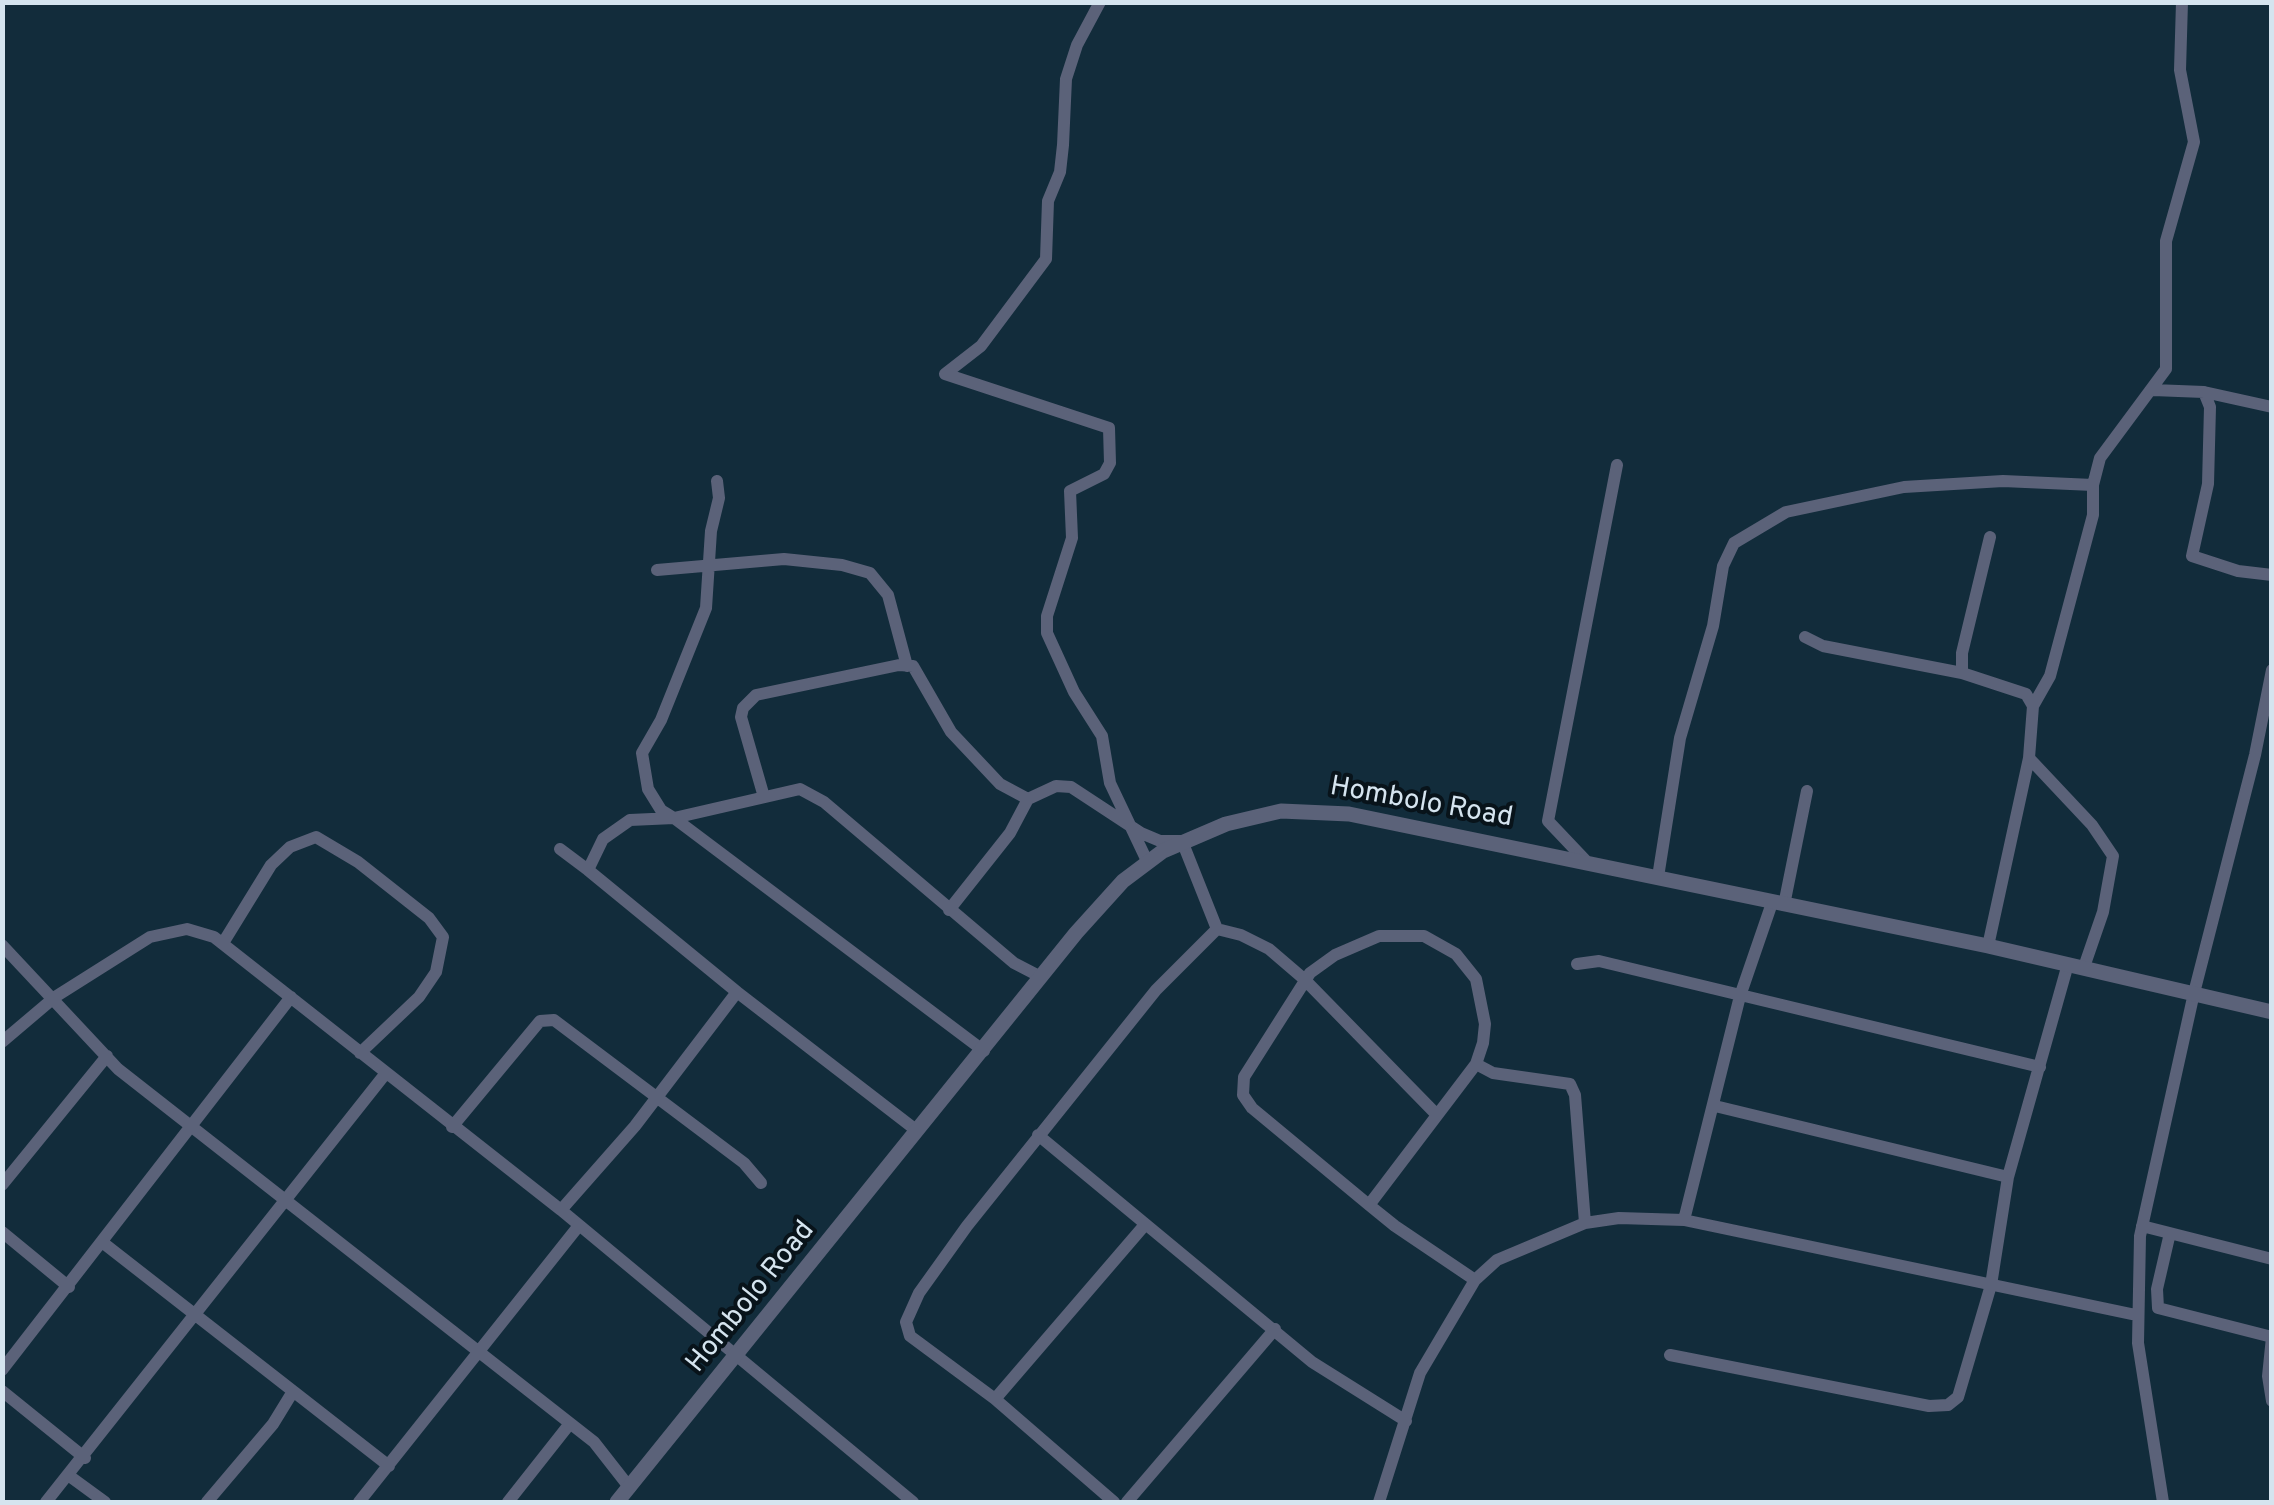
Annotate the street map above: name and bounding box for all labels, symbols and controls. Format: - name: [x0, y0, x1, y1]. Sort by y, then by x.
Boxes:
- street label: Hombolo Road: [1327, 771, 1515, 837]
- street label: Hombolo Road: [681, 1216, 823, 1380]

